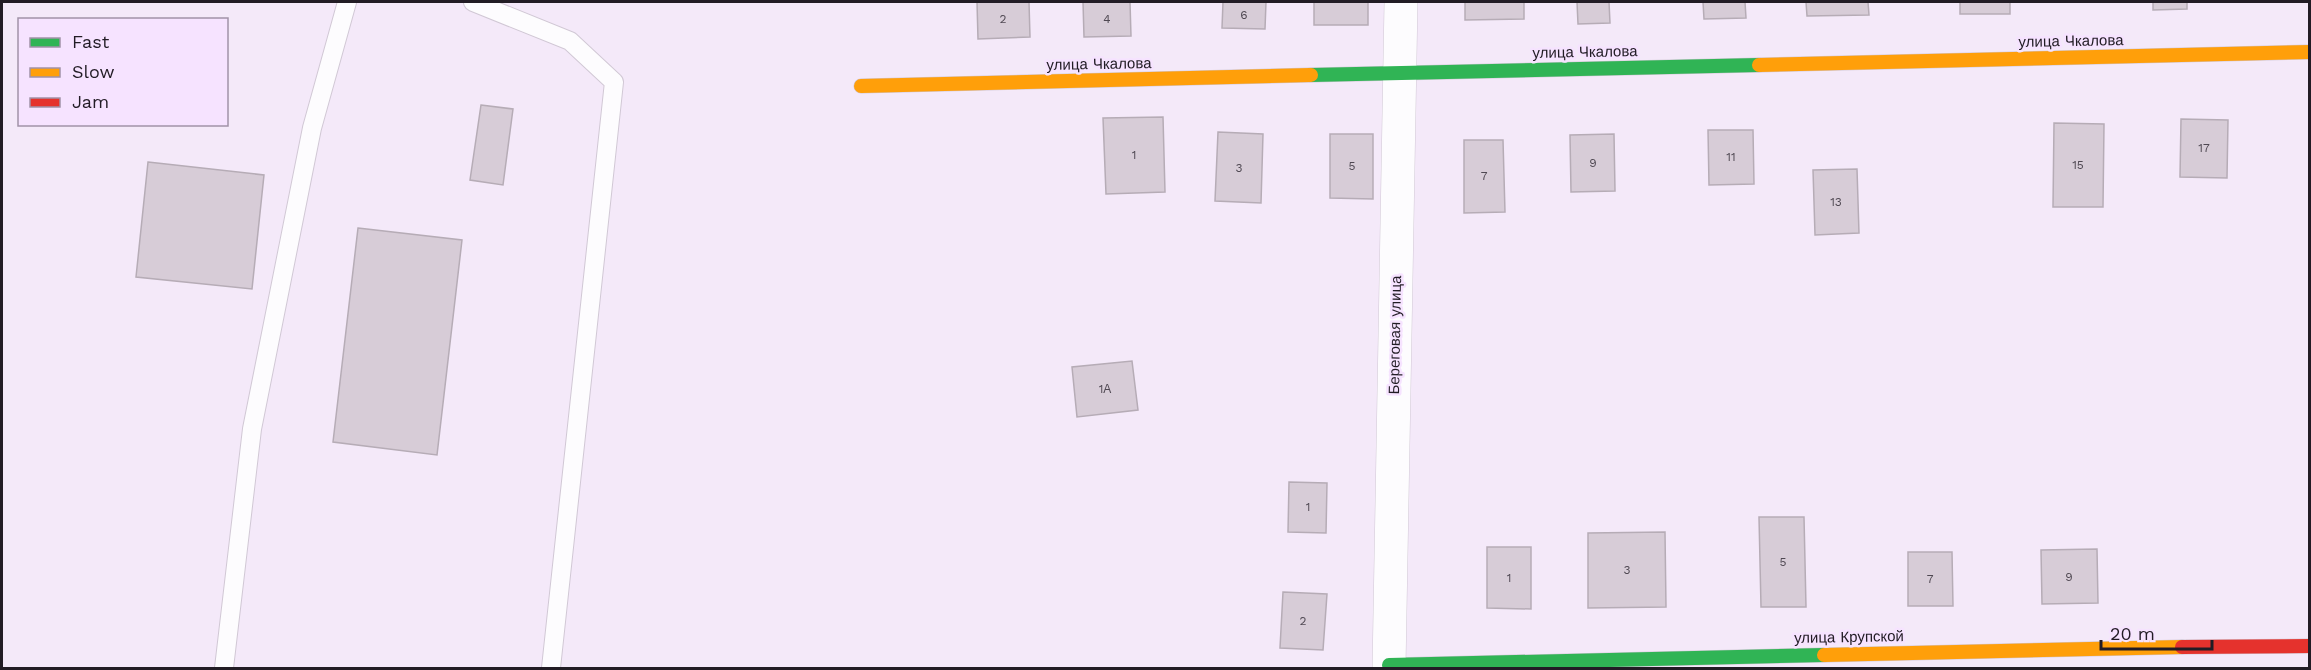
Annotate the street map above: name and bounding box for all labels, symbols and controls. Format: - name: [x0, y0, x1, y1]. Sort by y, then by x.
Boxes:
- house number: 6: [1240, 8, 1248, 22]
- house number: 2: [1000, 12, 1007, 26]
- house number: 4: [1103, 12, 1111, 26]
- legend: [18, 18, 228, 126]
- text: Fast: [72, 31, 110, 52]
- street label: улица Чкалова: [2018, 31, 2124, 51]
- street label: улица Чкалова: [1532, 42, 1638, 62]
- street label: улица Чкалова: [1046, 54, 1152, 74]
- text: Slow: [72, 61, 115, 82]
- text: Jam: [72, 91, 109, 112]
- house number: 17: [2198, 141, 2210, 155]
- house number: 1: [1132, 148, 1136, 162]
- house number: 11: [1726, 150, 1736, 164]
- house number: 9: [1589, 156, 1597, 170]
- house number: 15: [2072, 158, 2084, 172]
- house number: 5: [1349, 159, 1356, 173]
- house number: 3: [1236, 161, 1243, 175]
- house number: 7: [1481, 169, 1488, 183]
- house number: 13: [1830, 195, 1842, 209]
- street label: Береговая улица: [1385, 275, 1405, 395]
- house number: 1А: [1099, 382, 1111, 396]
- house number: 1: [1306, 500, 1310, 514]
- house number: 5: [1780, 555, 1787, 569]
- house number: 3: [1624, 563, 1631, 577]
- house number: 9: [2065, 570, 2073, 584]
- house number: 1: [1507, 571, 1511, 585]
- house number: 7: [1927, 572, 1934, 586]
- scale bar: [2101, 613, 2212, 651]
- house number: 2: [1300, 614, 1307, 628]
- text: 20 m: [2110, 623, 2155, 644]
- street label: улица Крупской: [1794, 627, 1904, 647]

